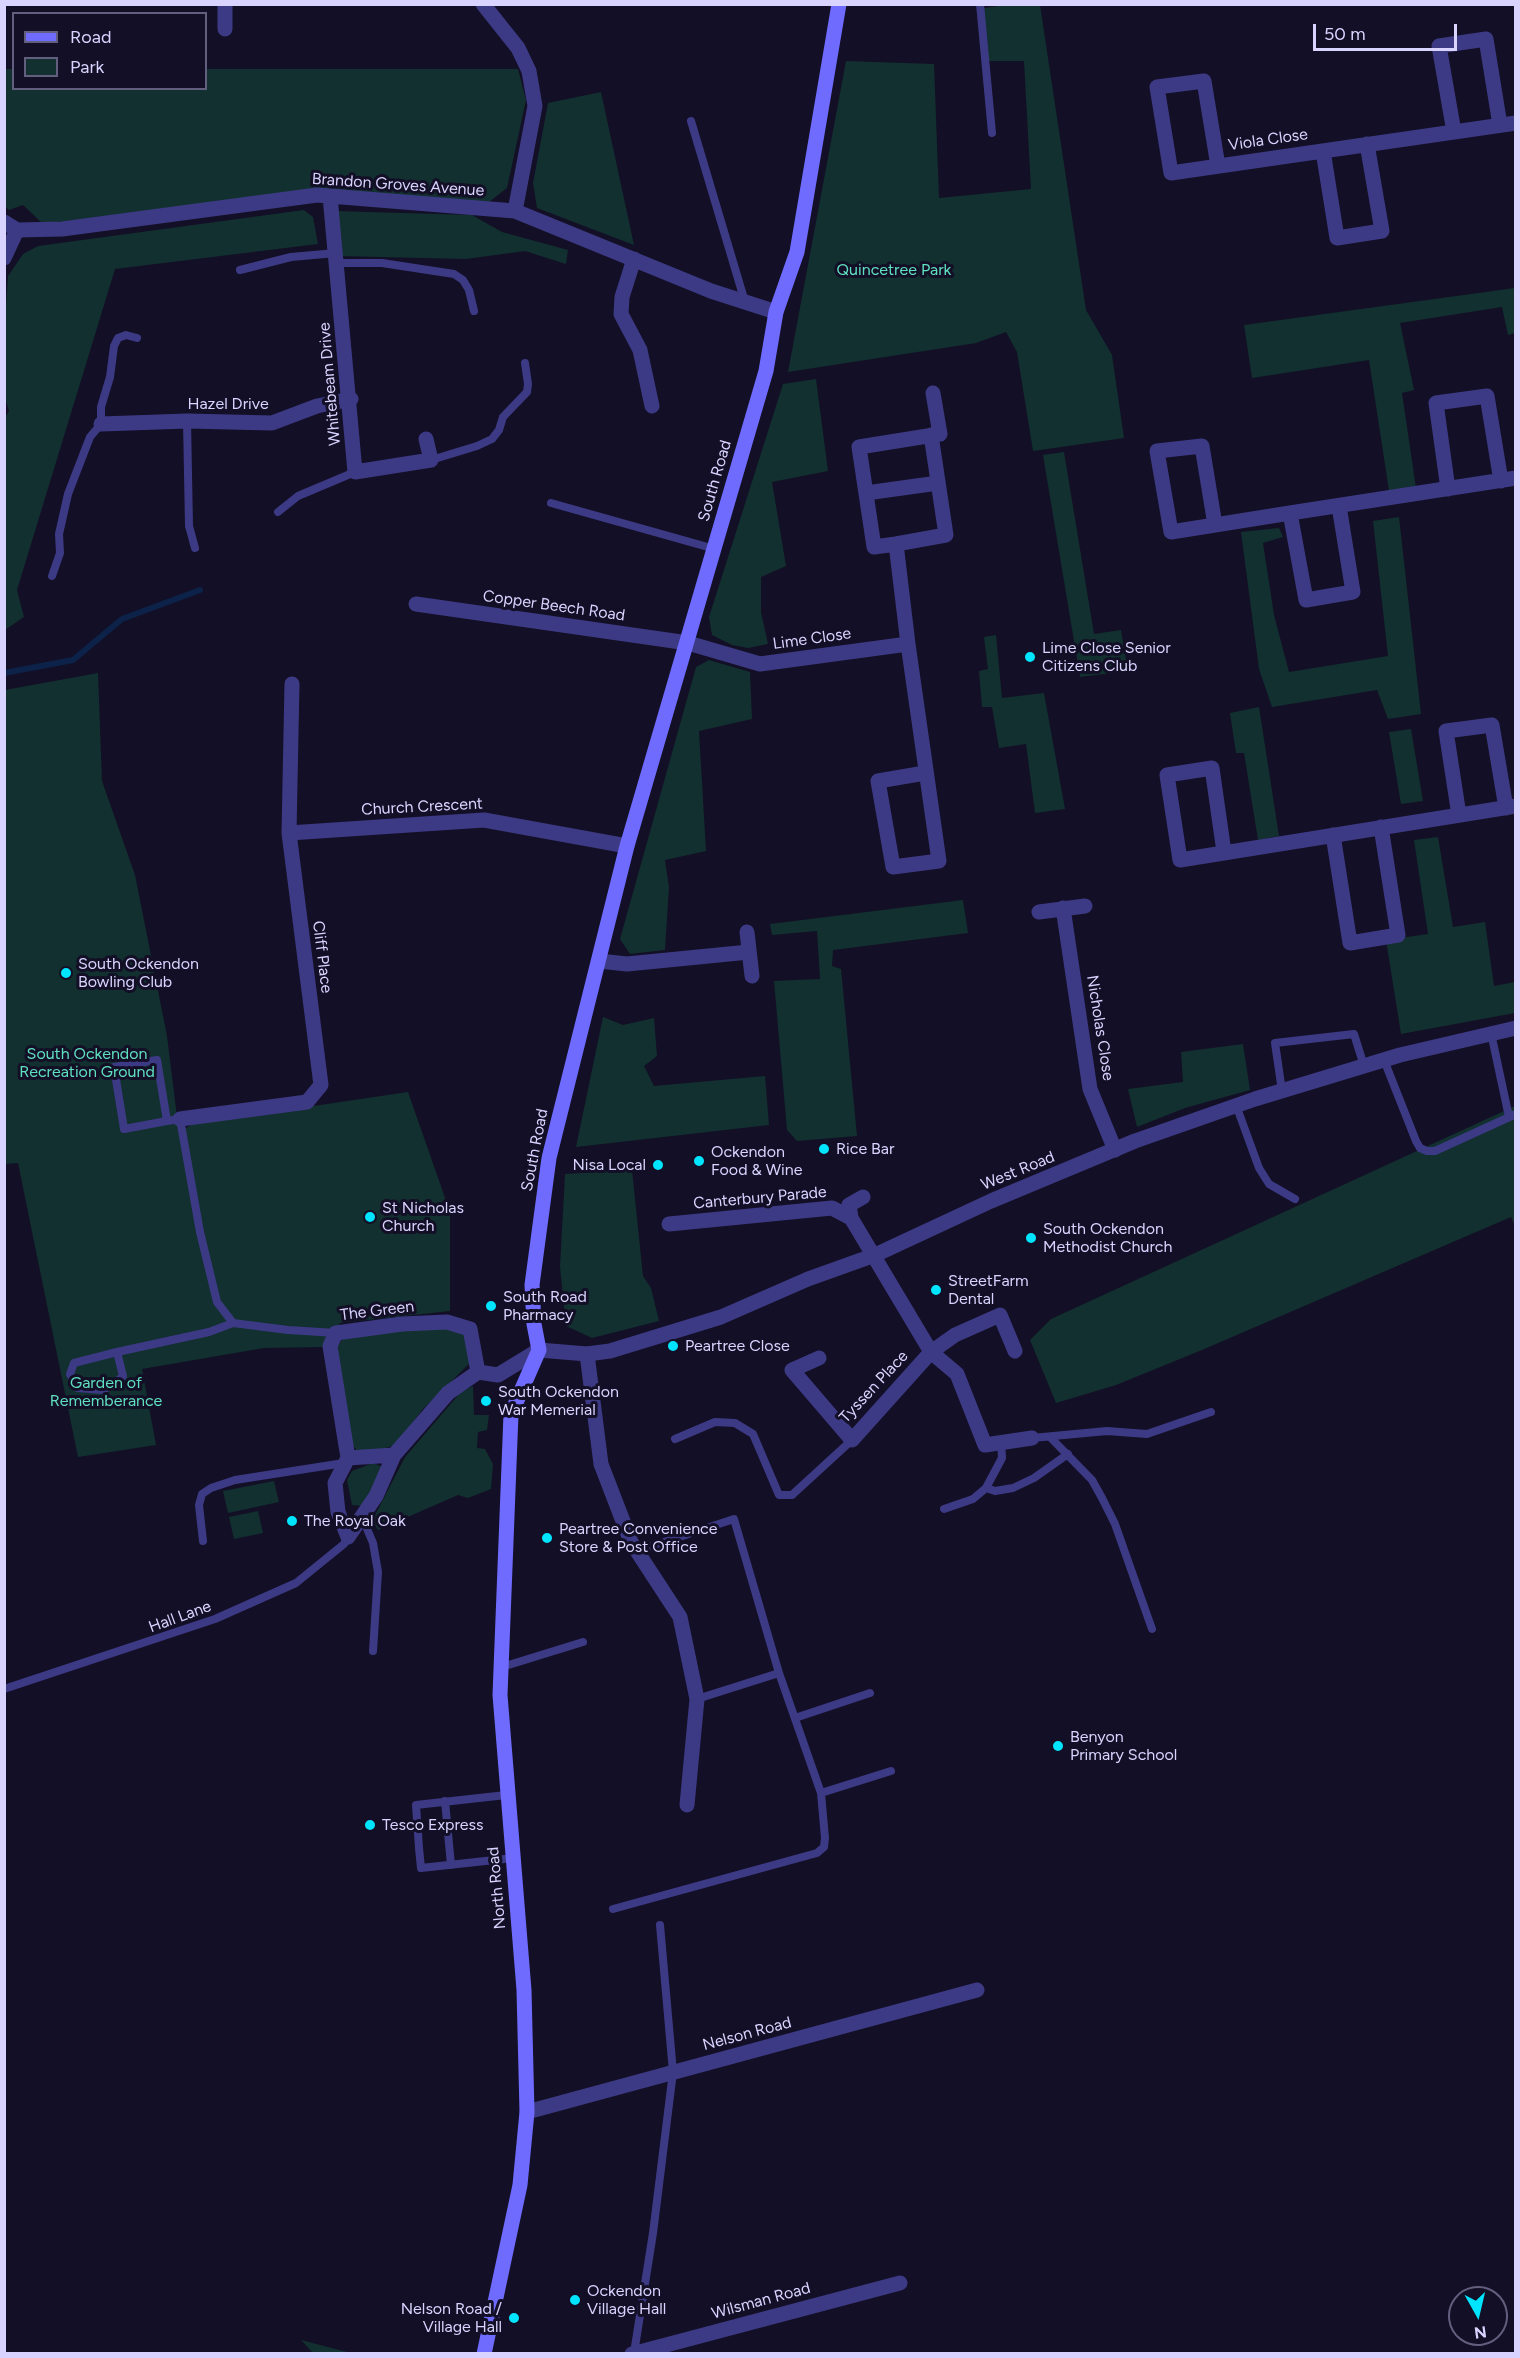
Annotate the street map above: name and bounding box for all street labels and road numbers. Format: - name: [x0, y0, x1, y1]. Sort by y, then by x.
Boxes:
- street label: Viola Close: [1227, 125, 1309, 155]
- street label: Brandon Groves Avenue: [311, 169, 485, 201]
- street label: Whitebeam Drive: [315, 322, 345, 446]
- street label: Hazel Drive: [187, 394, 269, 414]
- street label: South Road: [694, 438, 736, 524]
- street label: Copper Beech Road: [482, 587, 626, 625]
- street label: Lime Close: [772, 624, 852, 654]
- street label: Church Crescent: [361, 794, 483, 820]
- street label: Cliff Place: [308, 920, 336, 994]
- street label: Nicholas Close: [1082, 974, 1118, 1082]
- street label: South Road: [518, 1107, 552, 1193]
- street label: West Road: [978, 1148, 1058, 1194]
- street label: Canterbury Parade: [693, 1183, 827, 1213]
- street label: The Green: [339, 1297, 415, 1325]
- street label: Tyssen Place: [836, 1347, 912, 1427]
- street label: Hall Lane: [146, 1597, 214, 1637]
- street label: North Road: [484, 1846, 510, 1930]
- street label: Nelson Road: [701, 2013, 793, 2055]
- street label: Wilsman Road: [709, 2279, 813, 2323]

